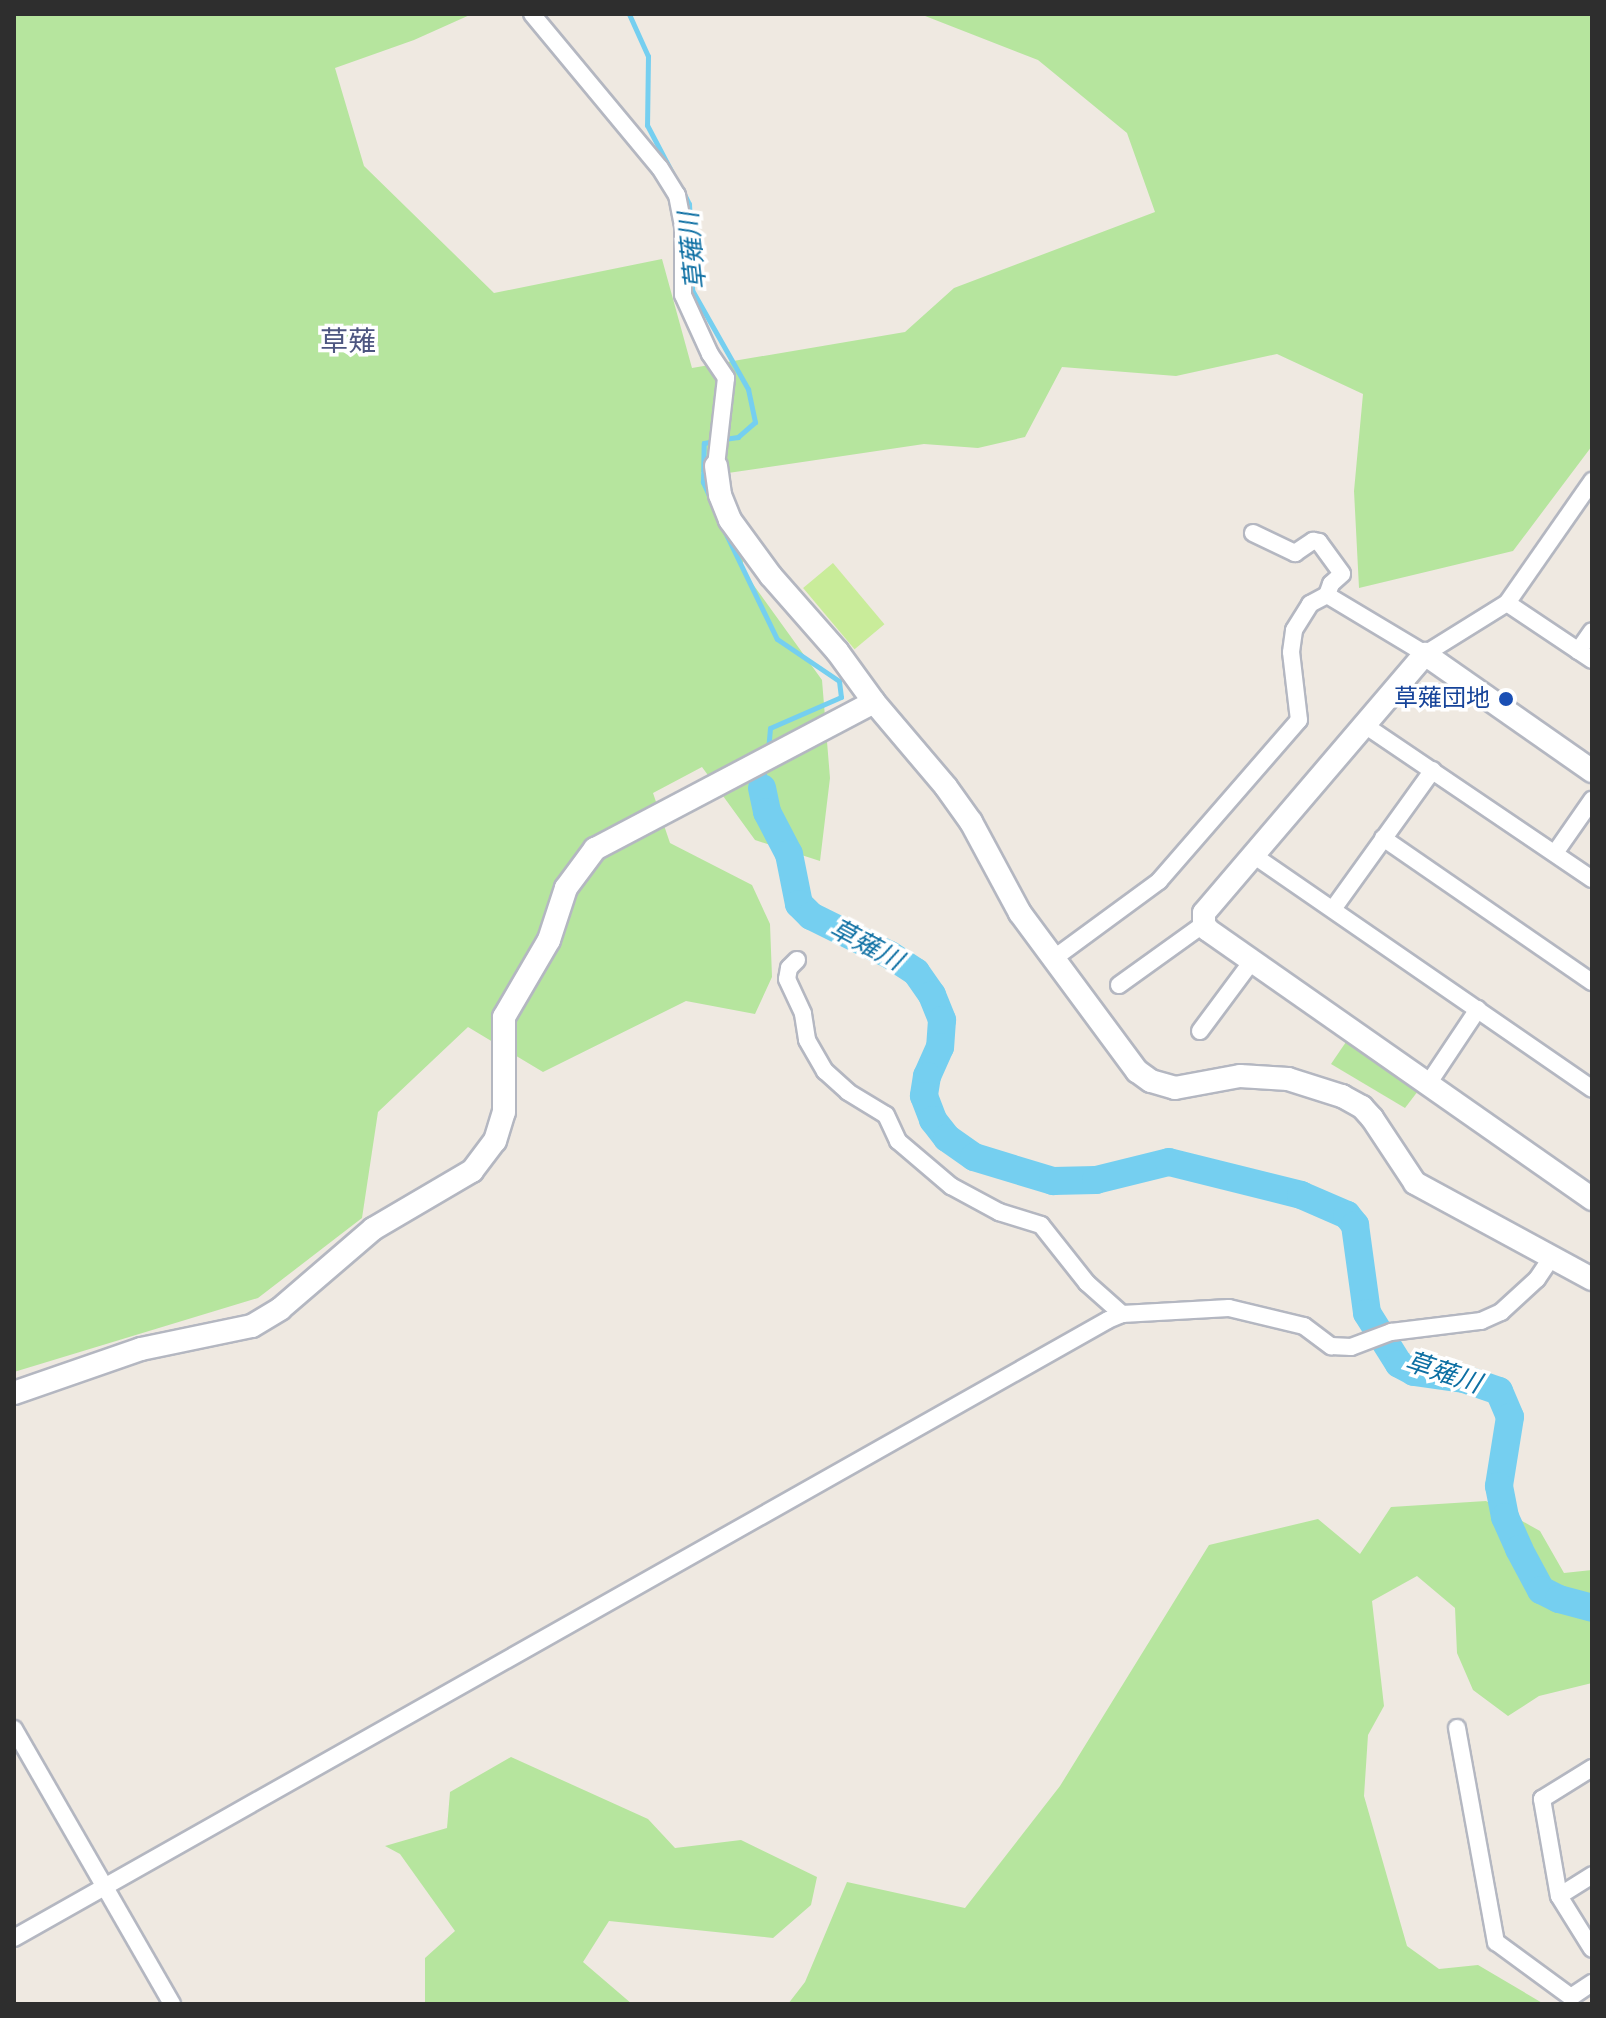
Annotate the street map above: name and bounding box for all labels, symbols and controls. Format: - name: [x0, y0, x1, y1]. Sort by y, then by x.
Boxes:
- water label: 草薙川: [673, 211, 713, 291]
- district label: 草薙: [320, 325, 376, 359]
- place label: 草薙団地: [1394, 685, 1490, 713]
- marker: 草薙団地: [1497, 690, 1515, 708]
- water label: 草薙川: [824, 913, 908, 977]
- water label: 草薙川: [1401, 1346, 1485, 1400]

